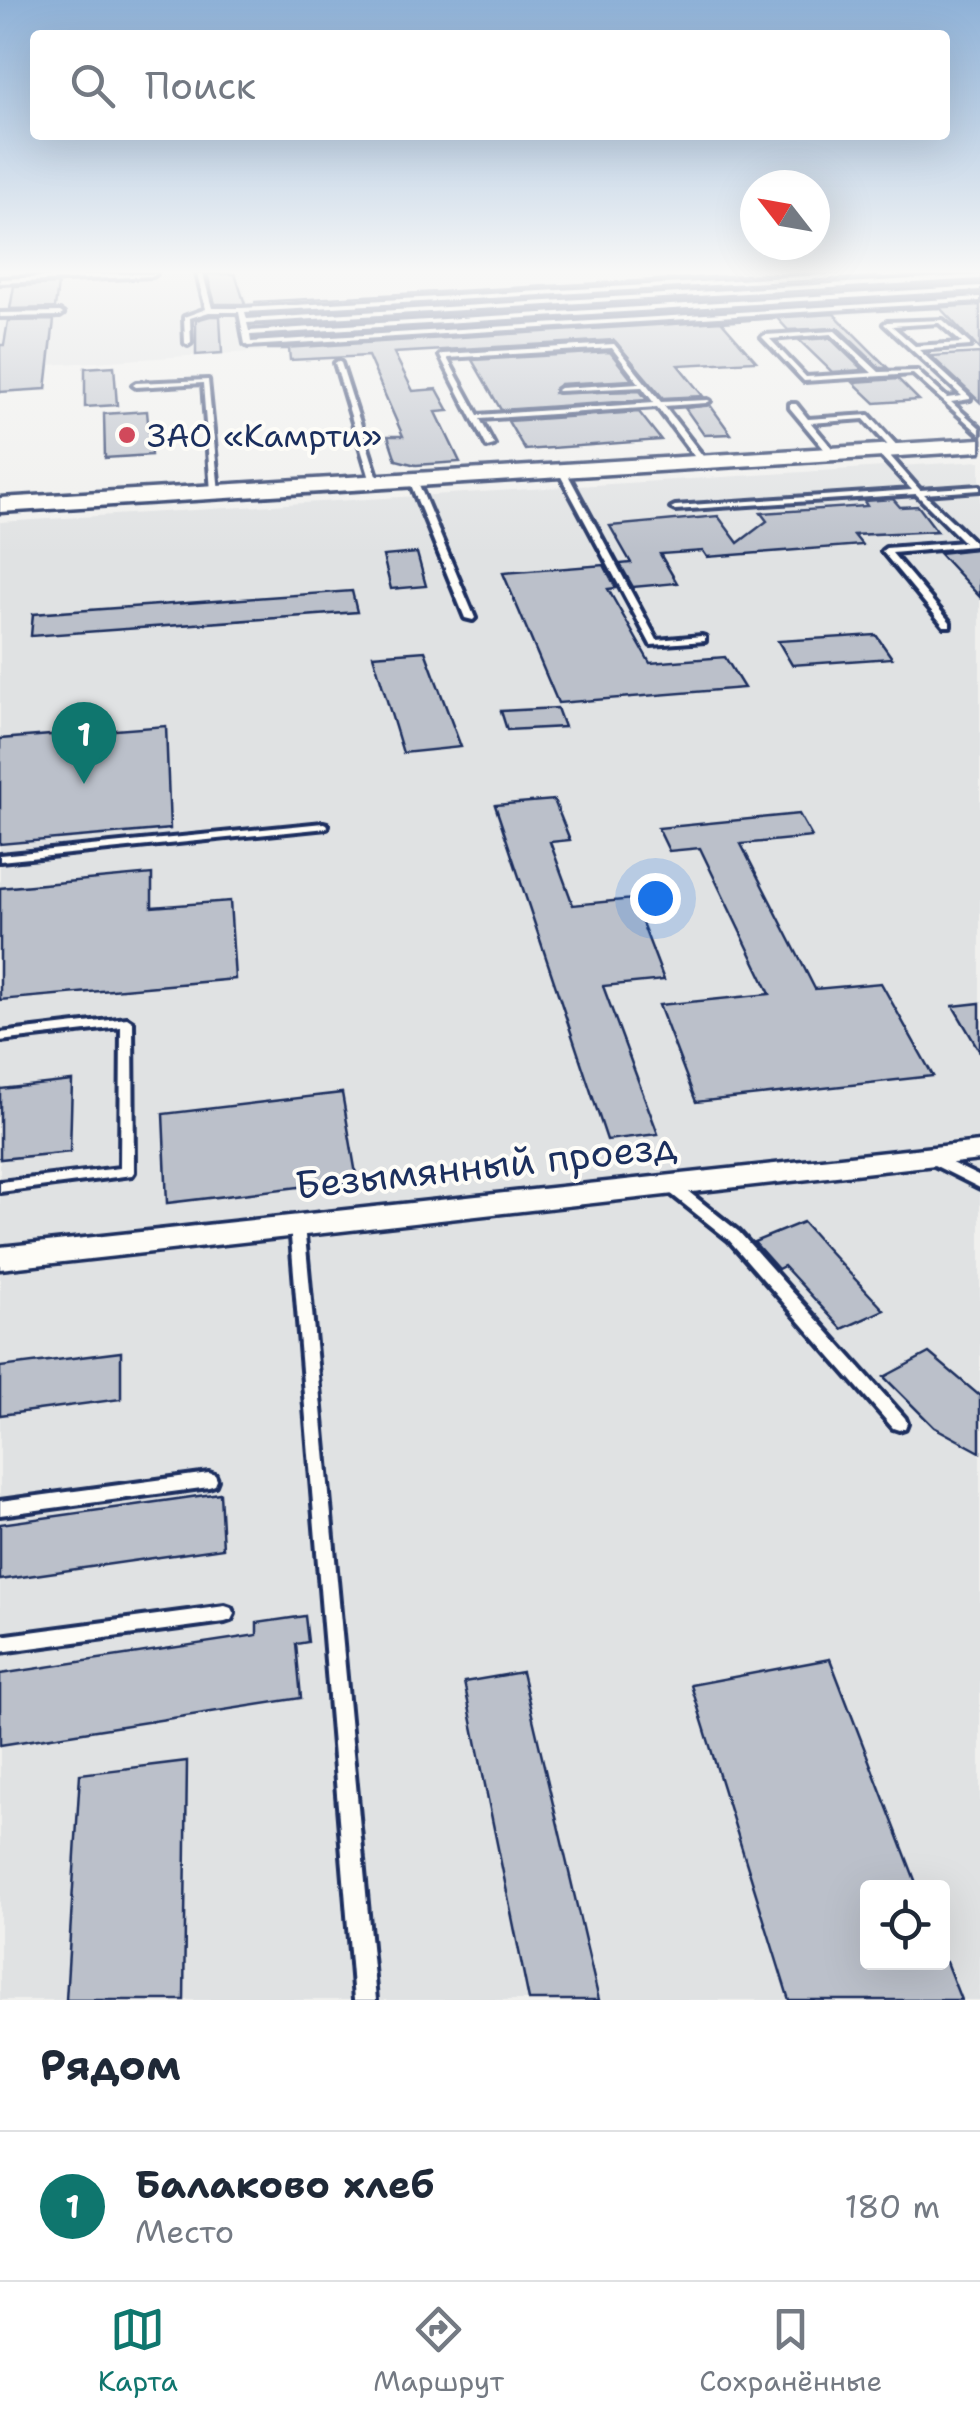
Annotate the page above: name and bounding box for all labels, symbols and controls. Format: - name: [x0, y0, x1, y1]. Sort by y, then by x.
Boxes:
- search box: [30, 30, 950, 140]
- icon: search: [65, 58, 120, 113]
- text: Поиск: [145, 60, 256, 111]
- north arrow: [740, 170, 830, 260]
- place label: ЗАО «Камрти»: [147, 414, 382, 457]
- marker: ЗАО «Камрти»: [116, 424, 138, 446]
- pin: 1: [52, 702, 116, 784]
- your location: [630, 873, 681, 924]
- street label: Безымянный проезд: [293, 1120, 679, 1210]
- map controls: [860, 1880, 950, 1970]
- button: locate: [860, 1880, 950, 1970]
- text: Рядом: [40, 2037, 181, 2093]
- text: Балаково хлеб: [135, 2159, 434, 2210]
- text: 1: [65, 2185, 80, 2228]
- text: 180 m: [844, 2185, 940, 2228]
- text: Место: [135, 2210, 234, 2253]
- tab: Карта: [98, 2302, 178, 2400]
- tab: Маршрут: [373, 2302, 504, 2400]
- tab: Сохранённые: [699, 2302, 882, 2400]

